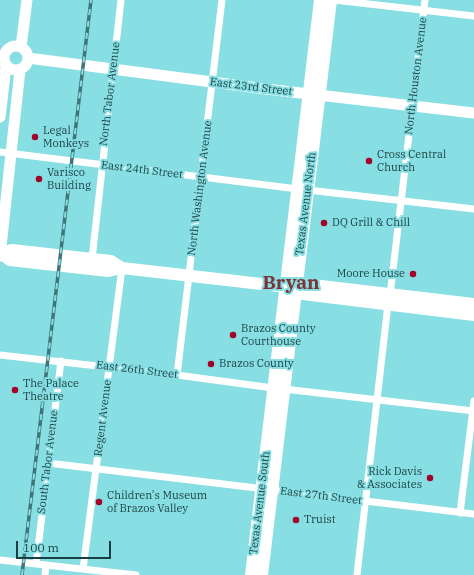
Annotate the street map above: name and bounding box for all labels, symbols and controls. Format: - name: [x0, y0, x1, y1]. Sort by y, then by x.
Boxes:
- street label: North Houston Avenue: [402, 16, 430, 136]
- street label: North Tabor Avenue: [97, 41, 123, 147]
- street label: East 23rd Street: [209, 75, 293, 99]
- street label: North Washington Avenue: [185, 120, 215, 256]
- place label: Legal Monkeys: [43, 124, 89, 150]
- marker: Legal Monkeys: [30, 132, 40, 142]
- place label: Cross Central Church: [377, 148, 446, 174]
- street label: Texas Avenue North: [293, 151, 319, 257]
- marker: Cross Central Church: [364, 156, 374, 166]
- street label: East 24th Street: [100, 158, 184, 182]
- place label: Varisco Building: [47, 166, 91, 192]
- marker: Varisco Building: [34, 174, 44, 184]
- place label: DQ Grill & Chill: [332, 216, 410, 230]
- marker: DQ Grill & Chill: [319, 218, 329, 228]
- place label: Moore House: [337, 267, 405, 281]
- marker: Moore House: [408, 269, 418, 279]
- district label: Bryan: [262, 273, 320, 295]
- place label: Brazos County Courthouse: [241, 322, 316, 348]
- marker: Brazos County Courthouse: [228, 330, 238, 340]
- place label: Brazos County: [219, 357, 294, 371]
- street label: East 26th Street: [95, 358, 179, 382]
- marker: Brazos County: [206, 359, 216, 369]
- place label: The Palace Theatre: [23, 377, 79, 403]
- street label: Regent Avenue: [92, 379, 114, 457]
- marker: The Palace Theatre: [10, 385, 20, 395]
- street label: South Tabor Avenue: [35, 409, 61, 515]
- street label: Texas Avenue South: [247, 451, 273, 555]
- place label: Rick Davis & Associates: [357, 465, 422, 491]
- marker: Rick Davis & Associates: [425, 473, 435, 483]
- street label: East 27th Street: [279, 484, 363, 508]
- place label: Children's Museum of Brazos Valley: [107, 489, 207, 515]
- marker: Children's Museum of Brazos Valley: [94, 497, 104, 507]
- place label: Truist: [304, 513, 336, 527]
- marker: Truist: [291, 515, 301, 525]
- scale bar: [18, 533, 113, 559]
- text: 100 m: [23, 540, 59, 555]

